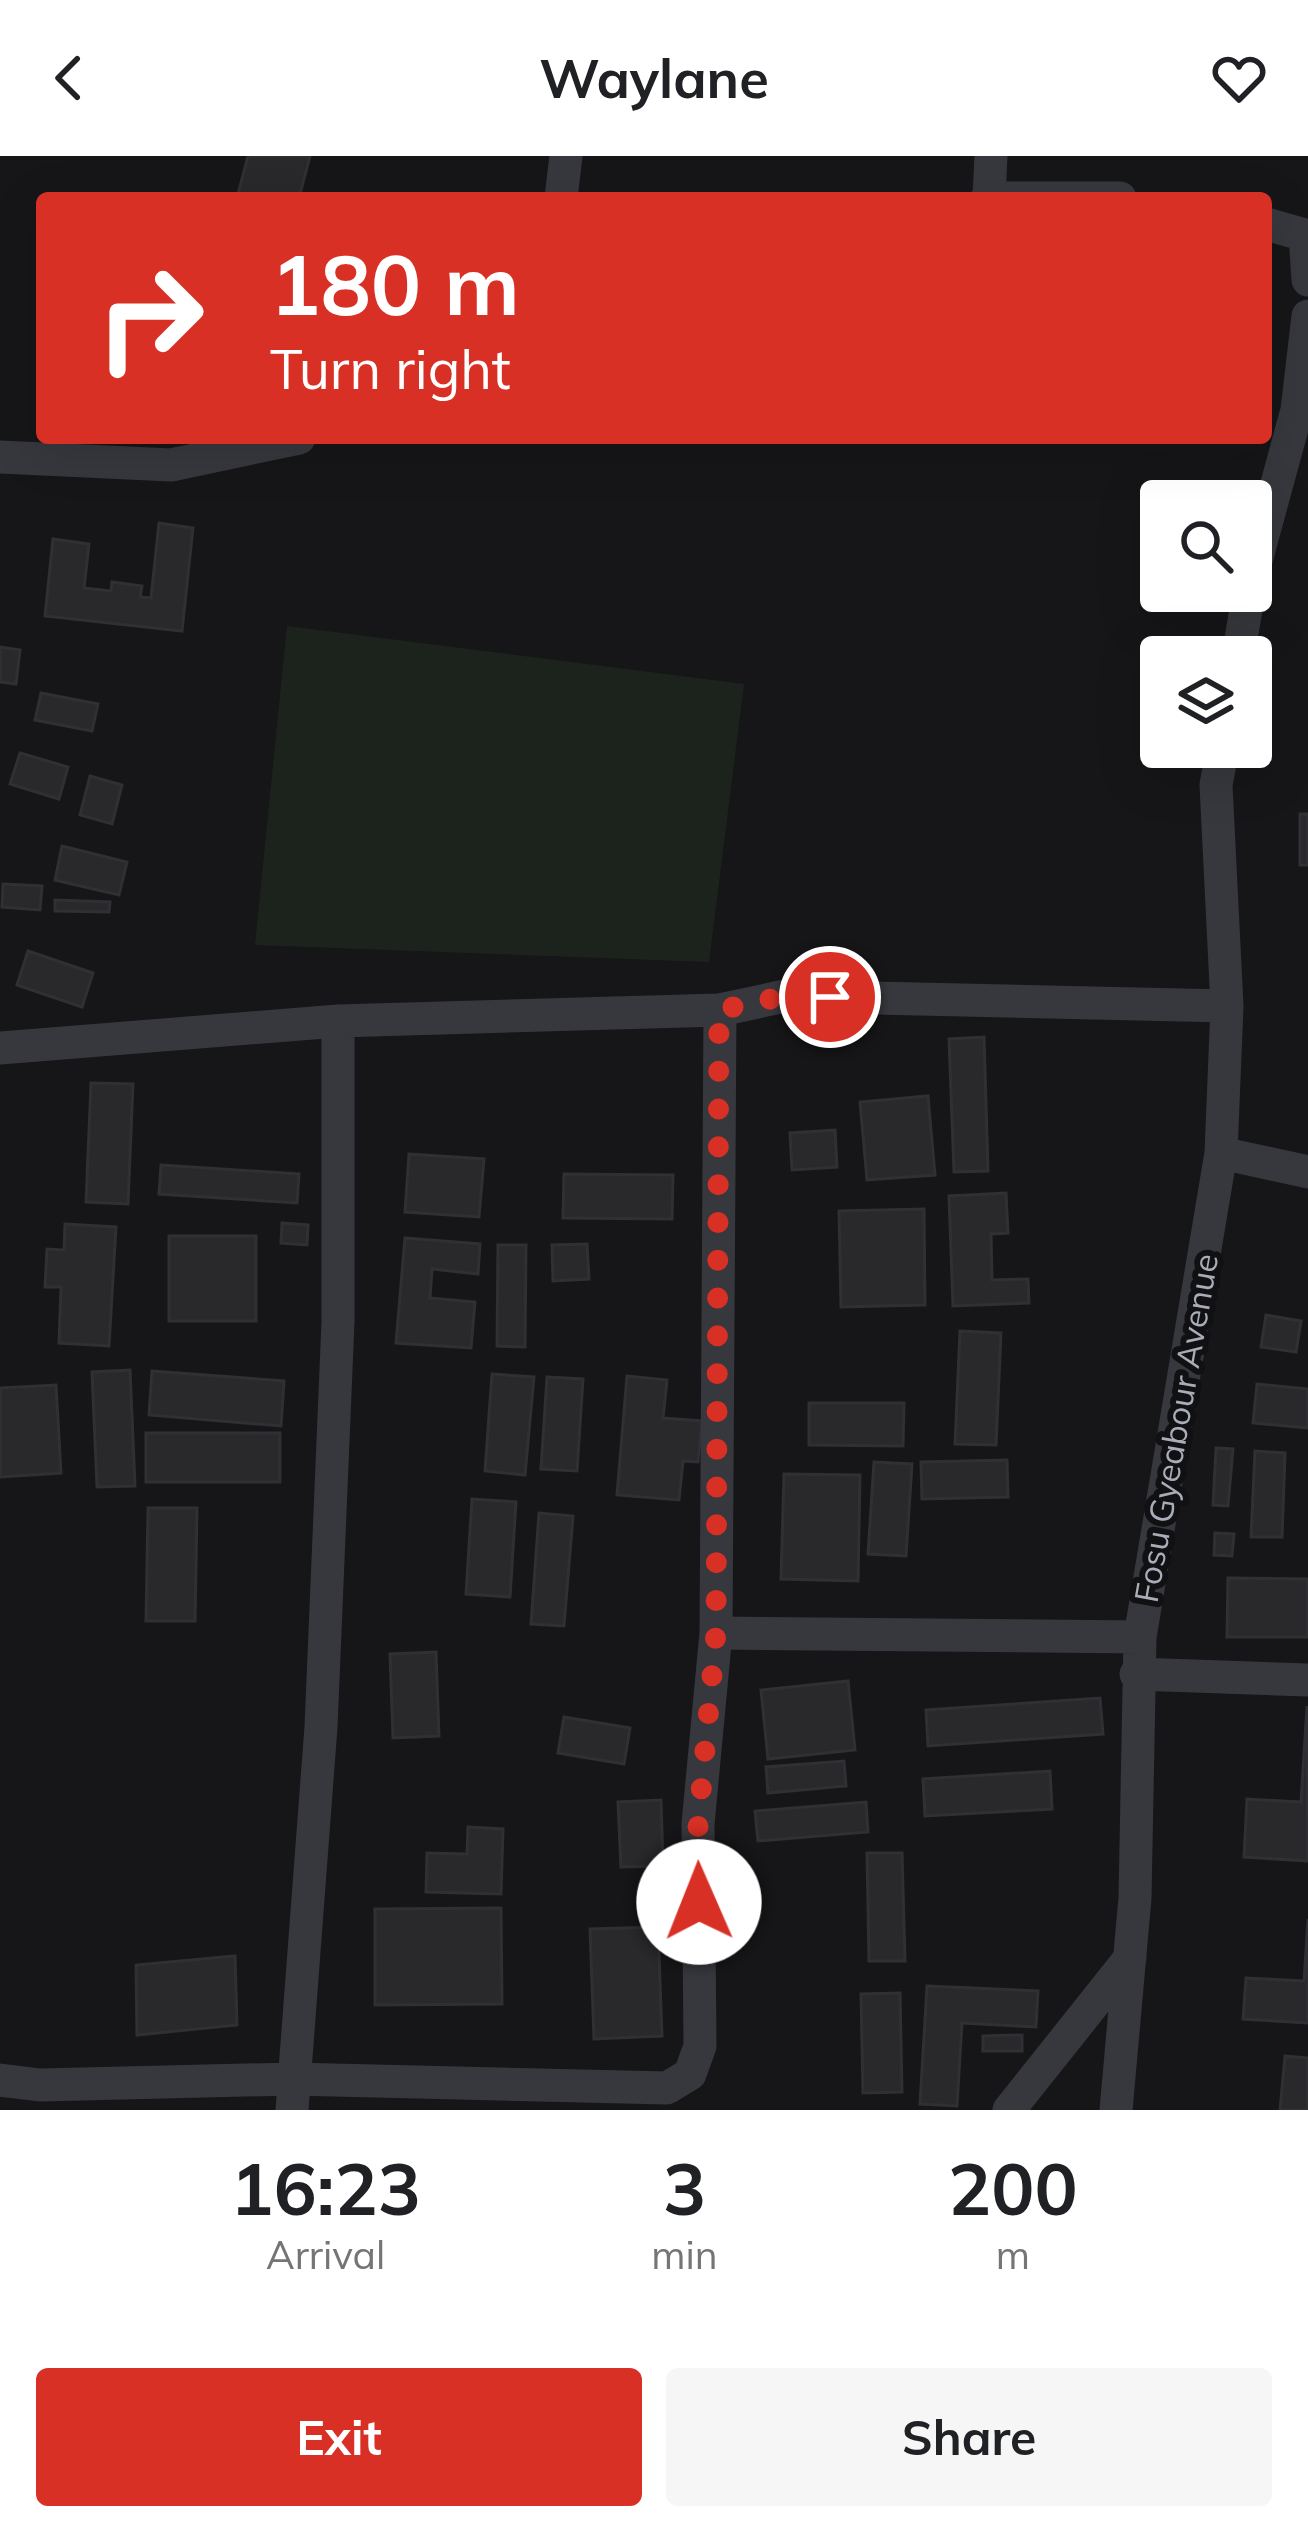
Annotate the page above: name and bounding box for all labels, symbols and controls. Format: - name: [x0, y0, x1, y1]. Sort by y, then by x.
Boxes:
- text: Waylane: [539, 44, 769, 112]
- icon: back: [36, 45, 102, 111]
- icon: heart: [1206, 45, 1272, 111]
- text: 180 m: [270, 231, 520, 336]
- icon: right: [72, 240, 228, 396]
- text: Turn right: [270, 335, 511, 403]
- map controls: [1140, 480, 1272, 768]
- button: search: [1140, 480, 1272, 612]
- button: layers: [1140, 636, 1272, 768]
- pin: [779, 946, 881, 1048]
- icon: arrive: [797, 964, 863, 1030]
- street label: Fosu Gyeabour Avenue: [1125, 1250, 1226, 1605]
- position arrow: [636, 1839, 762, 1965]
- text: 16:23: [230, 2143, 421, 2233]
- text: 3: [663, 2143, 706, 2233]
- text: 200: [948, 2143, 1078, 2233]
- text: Arrival: [266, 2230, 385, 2279]
- text: min: [651, 2230, 718, 2279]
- text: m: [996, 2230, 1030, 2279]
- button: Exit: [36, 2368, 642, 2506]
- button: Share: [666, 2368, 1272, 2506]

